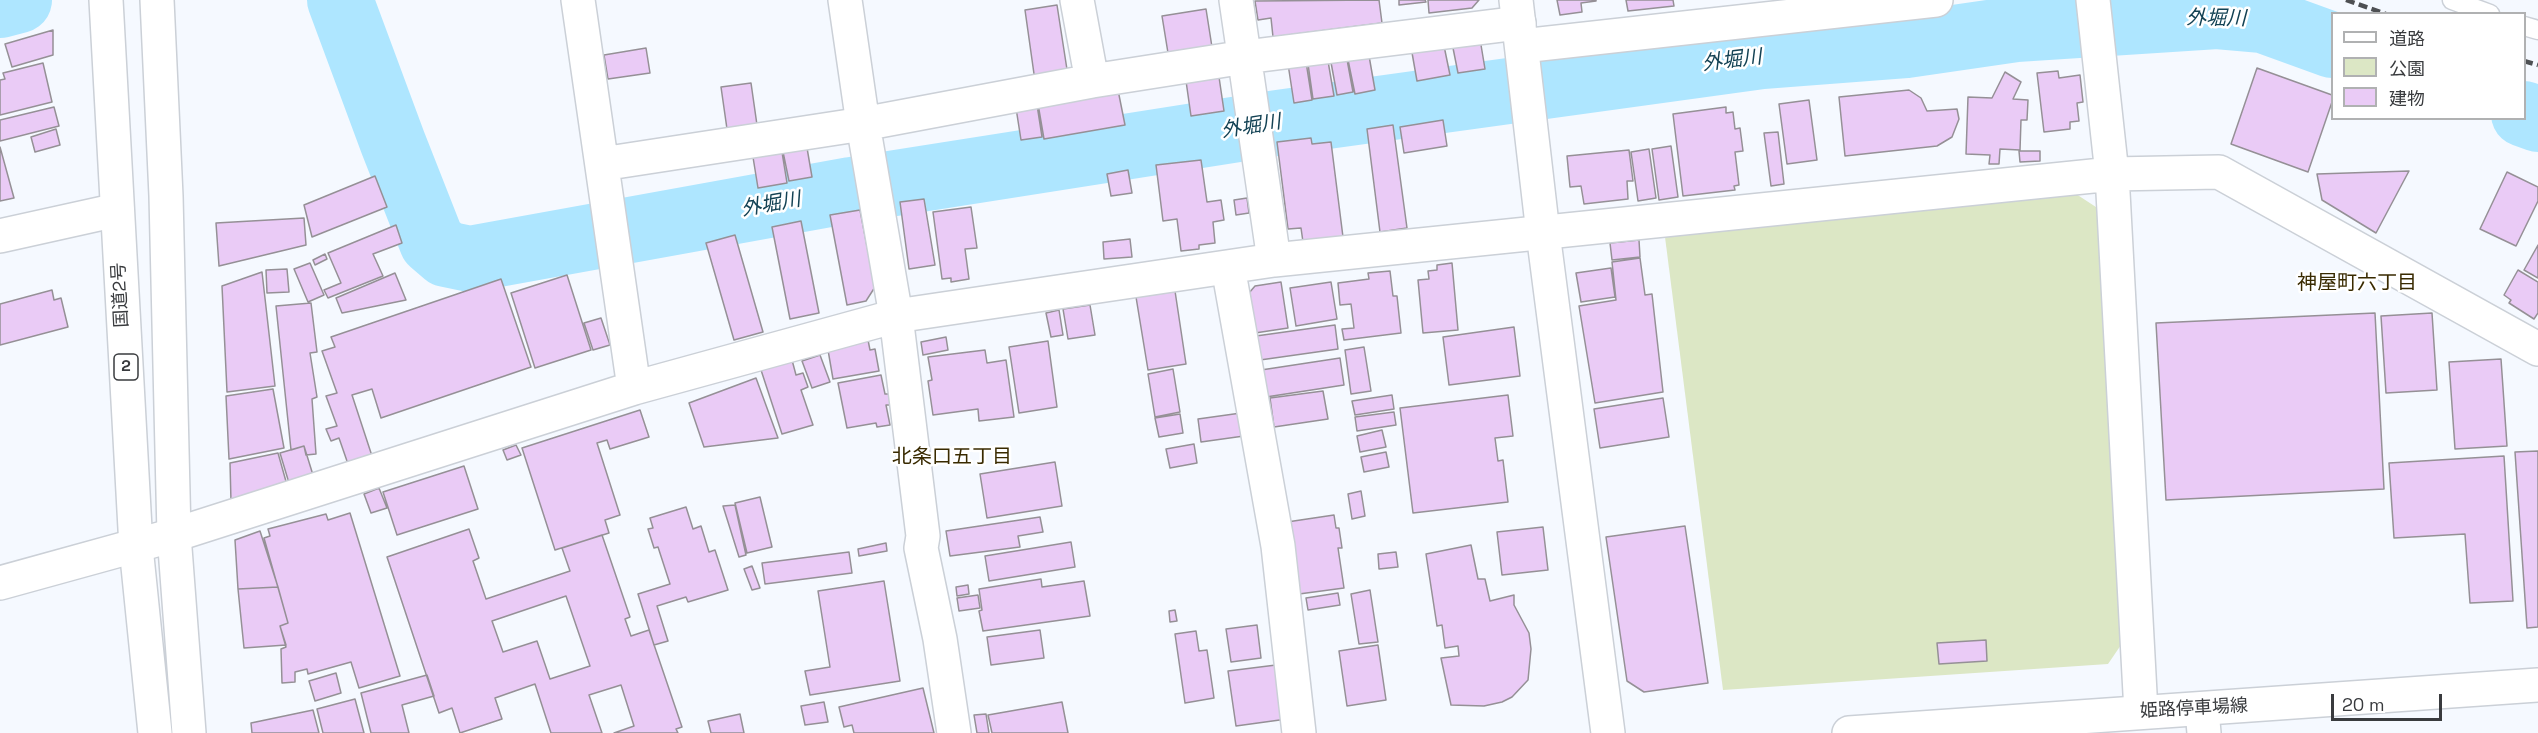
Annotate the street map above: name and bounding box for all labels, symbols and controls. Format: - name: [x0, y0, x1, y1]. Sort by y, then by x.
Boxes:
- water label: 外堀川: [2186, 6, 2246, 32]
- legend: [2331, 12, 2526, 120]
- text: 道路: [2389, 27, 2425, 50]
- water label: 外堀川: [1701, 45, 1763, 77]
- text: 公園: [2389, 57, 2425, 80]
- text: 建物: [2389, 87, 2425, 110]
- water label: 外堀川: [1219, 110, 1283, 144]
- water label: 外堀川: [739, 188, 803, 222]
- street label: 国道2号: [109, 262, 133, 328]
- district label: 神屋町六丁目: [2297, 272, 2417, 296]
- road number: 2: [114, 354, 138, 380]
- district label: 北条口五丁目: [892, 446, 1012, 470]
- scale bar: [2334, 682, 2445, 720]
- text: 20 m: [2342, 693, 2385, 716]
- street label: 姫路停車場線: [2140, 695, 2248, 723]

